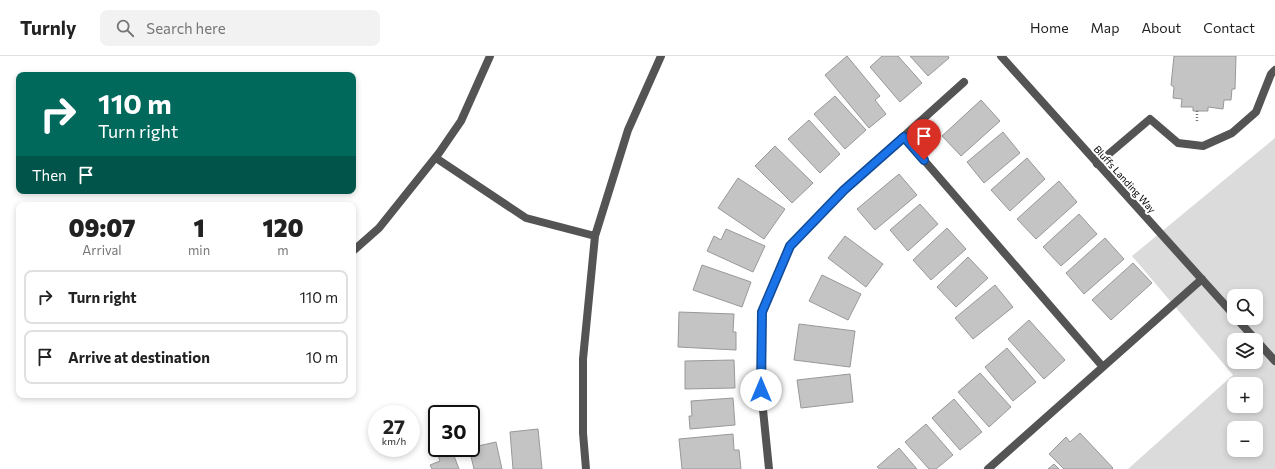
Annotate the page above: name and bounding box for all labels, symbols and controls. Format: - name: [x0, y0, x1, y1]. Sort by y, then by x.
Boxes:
- search box: [100, 10, 380, 46]
- text: Turnly: [20, 16, 76, 39]
- icon: search: [114, 17, 136, 39]
- text: Search here: [146, 19, 226, 37]
- text: Home: [1030, 19, 1069, 36]
- text: Map: [1091, 19, 1119, 36]
- text: About: [1141, 19, 1181, 36]
- text: Contact: [1203, 19, 1255, 36]
- text: 110 m: [98, 86, 172, 120]
- icon: right: [32, 88, 84, 140]
- pin: [907, 119, 941, 160]
- text: Turn right: [98, 120, 178, 142]
- icon: arrive: [913, 125, 935, 147]
- street label: Bluffs Landing Way: [1092, 143, 1158, 215]
- icon: arrive: [75, 164, 97, 186]
- text: Then: [32, 166, 67, 184]
- text: 09:07: [68, 213, 136, 242]
- text: 1: [193, 213, 205, 242]
- text: 120: [263, 213, 304, 242]
- text: Arrival: [82, 242, 122, 258]
- text: min: [188, 242, 210, 258]
- text: m: [277, 242, 289, 258]
- icon: right: [34, 286, 56, 308]
- text: Turn right: [68, 288, 137, 306]
- text: 110 m: [299, 288, 338, 306]
- map controls: [1227, 289, 1263, 457]
- button: search: [1227, 289, 1263, 325]
- button: layers: [1227, 333, 1263, 369]
- icon: arrive: [34, 346, 56, 368]
- text: Arrive at destination: [68, 348, 210, 366]
- text: 10 m: [306, 348, 338, 366]
- position arrow: [740, 369, 782, 411]
- button: +: [1227, 377, 1263, 413]
- speed limit sign: 30: [428, 405, 480, 457]
- text: 27: [383, 414, 405, 438]
- button: −: [1227, 421, 1263, 457]
- text: km/h: [382, 435, 406, 447]

